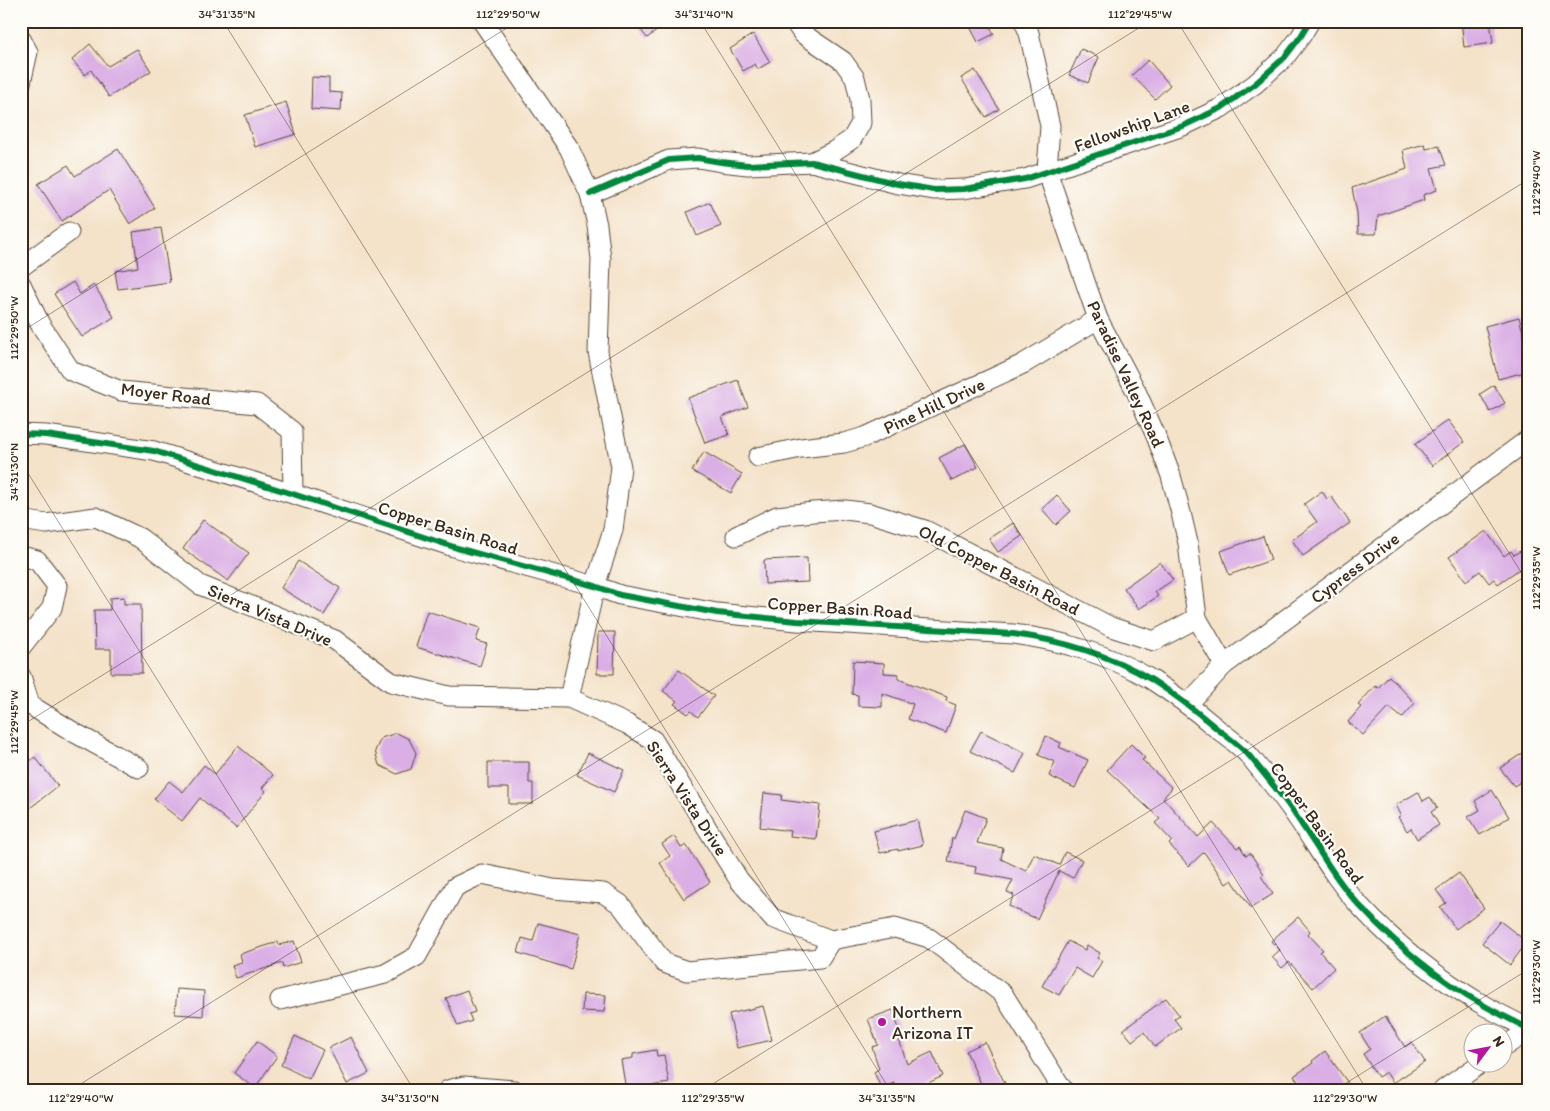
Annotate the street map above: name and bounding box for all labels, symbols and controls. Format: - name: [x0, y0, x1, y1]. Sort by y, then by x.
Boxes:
- text: 34°31'35"N: [199, 7, 255, 21]
- text: 112°29'50"W: [476, 7, 540, 21]
- text: 34°31'40"N: [675, 7, 733, 21]
- text: 112°29'45"W: [1108, 7, 1172, 21]
- street label: Fellowship Lane: [1071, 95, 1193, 157]
- text: 112°29'40"W: [1529, 150, 1543, 216]
- text: 112°29'50"W: [7, 296, 21, 360]
- street label: Paradise Valley Road: [1082, 297, 1170, 451]
- street label: Pine Hill Drive: [880, 373, 988, 439]
- street label: Moyer Road: [120, 378, 213, 410]
- text: 34°31'30"N: [7, 443, 21, 501]
- street label: Copper Basin Road: [375, 496, 521, 560]
- street label: Old Copper Basin Road: [915, 520, 1084, 620]
- street label: Cypress Drive: [1306, 528, 1404, 608]
- text: 112°29'35"W: [1529, 546, 1543, 610]
- street label: Sierra Vista Drive: [204, 579, 336, 651]
- street label: Copper Basin Road: [767, 592, 914, 624]
- text: 112°29'45"W: [7, 690, 21, 754]
- street label: Sierra Vista Drive: [641, 736, 733, 860]
- street label: Copper Basin Road: [1265, 758, 1369, 889]
- text: 112°29'30"W: [1529, 940, 1543, 1004]
- place label: Northern Arizona IT: [892, 1001, 973, 1044]
- marker: Northern Arizona IT: [876, 1016, 888, 1028]
- north arrow: [1462, 1024, 1512, 1074]
- text: N: [1489, 1033, 1508, 1050]
- text: 112°29'40"W: [48, 1091, 114, 1105]
- text: 34°31'30"N: [381, 1091, 439, 1105]
- text: 112°29'35"W: [681, 1091, 745, 1105]
- text: 34°31'35"N: [859, 1091, 915, 1105]
- text: 112°29'30"W: [1313, 1091, 1377, 1105]

